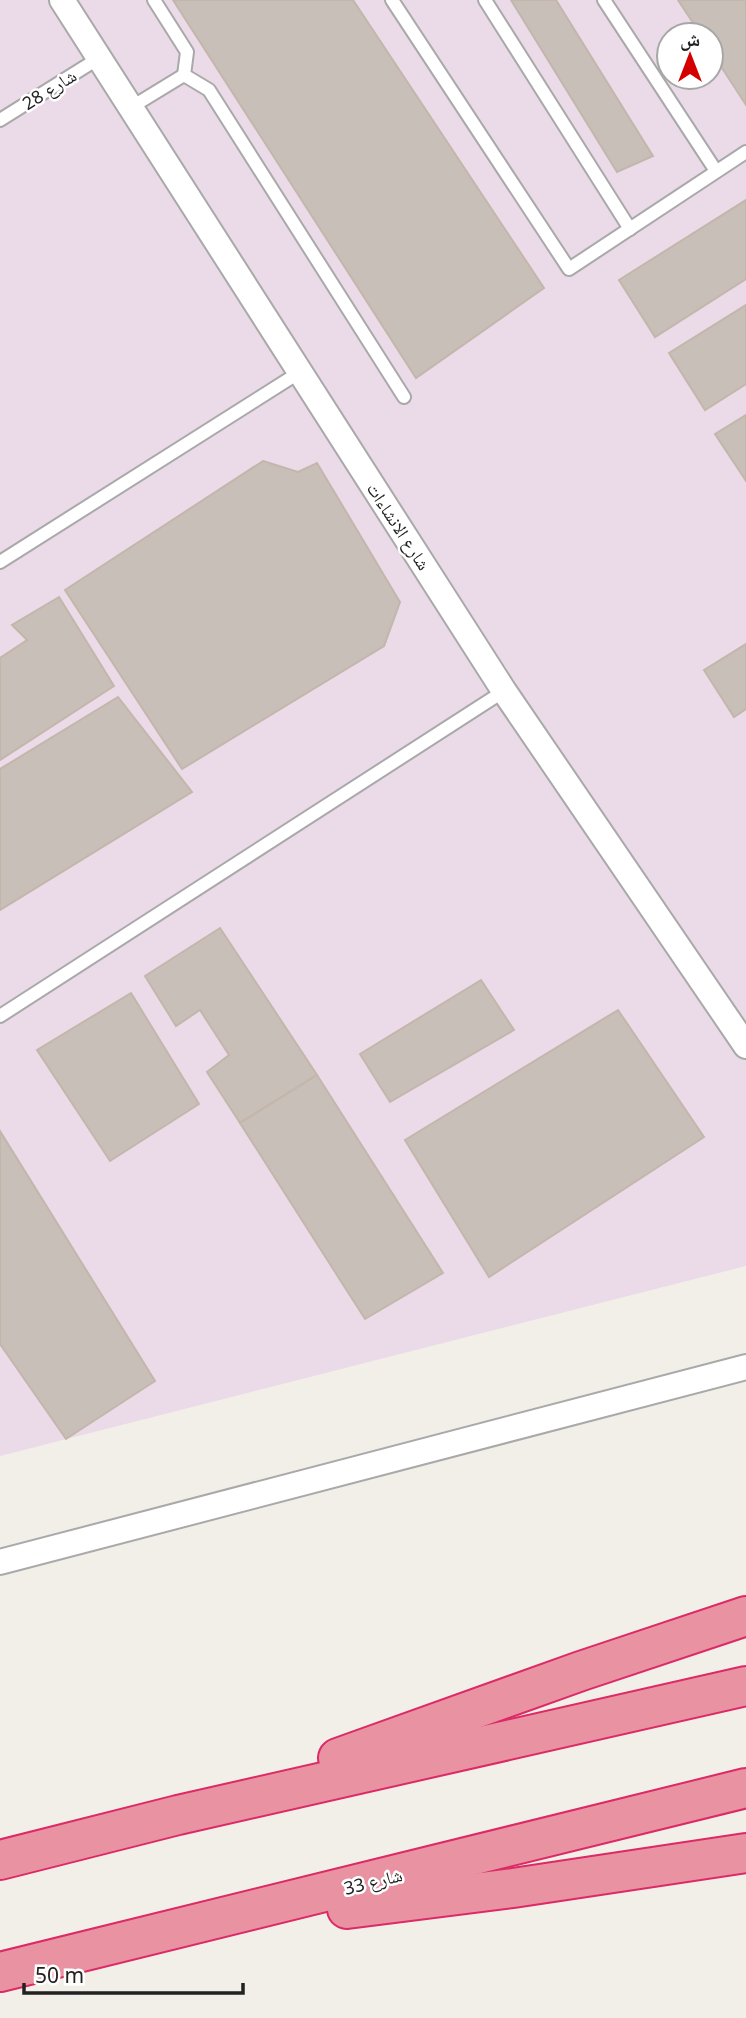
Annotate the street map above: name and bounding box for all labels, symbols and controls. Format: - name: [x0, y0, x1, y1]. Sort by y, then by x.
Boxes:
- north arrow: [655, 21, 725, 91]
- text: ش: [680, 26, 700, 52]
- street label: شارع 28: [17, 63, 81, 115]
- street label: شارع الانشاءات: [362, 478, 436, 574]
- street label: شارع 33: [341, 1862, 405, 1900]
- scale bar: [24, 1952, 243, 1996]
- text: 50 m: [35, 1961, 84, 1989]

